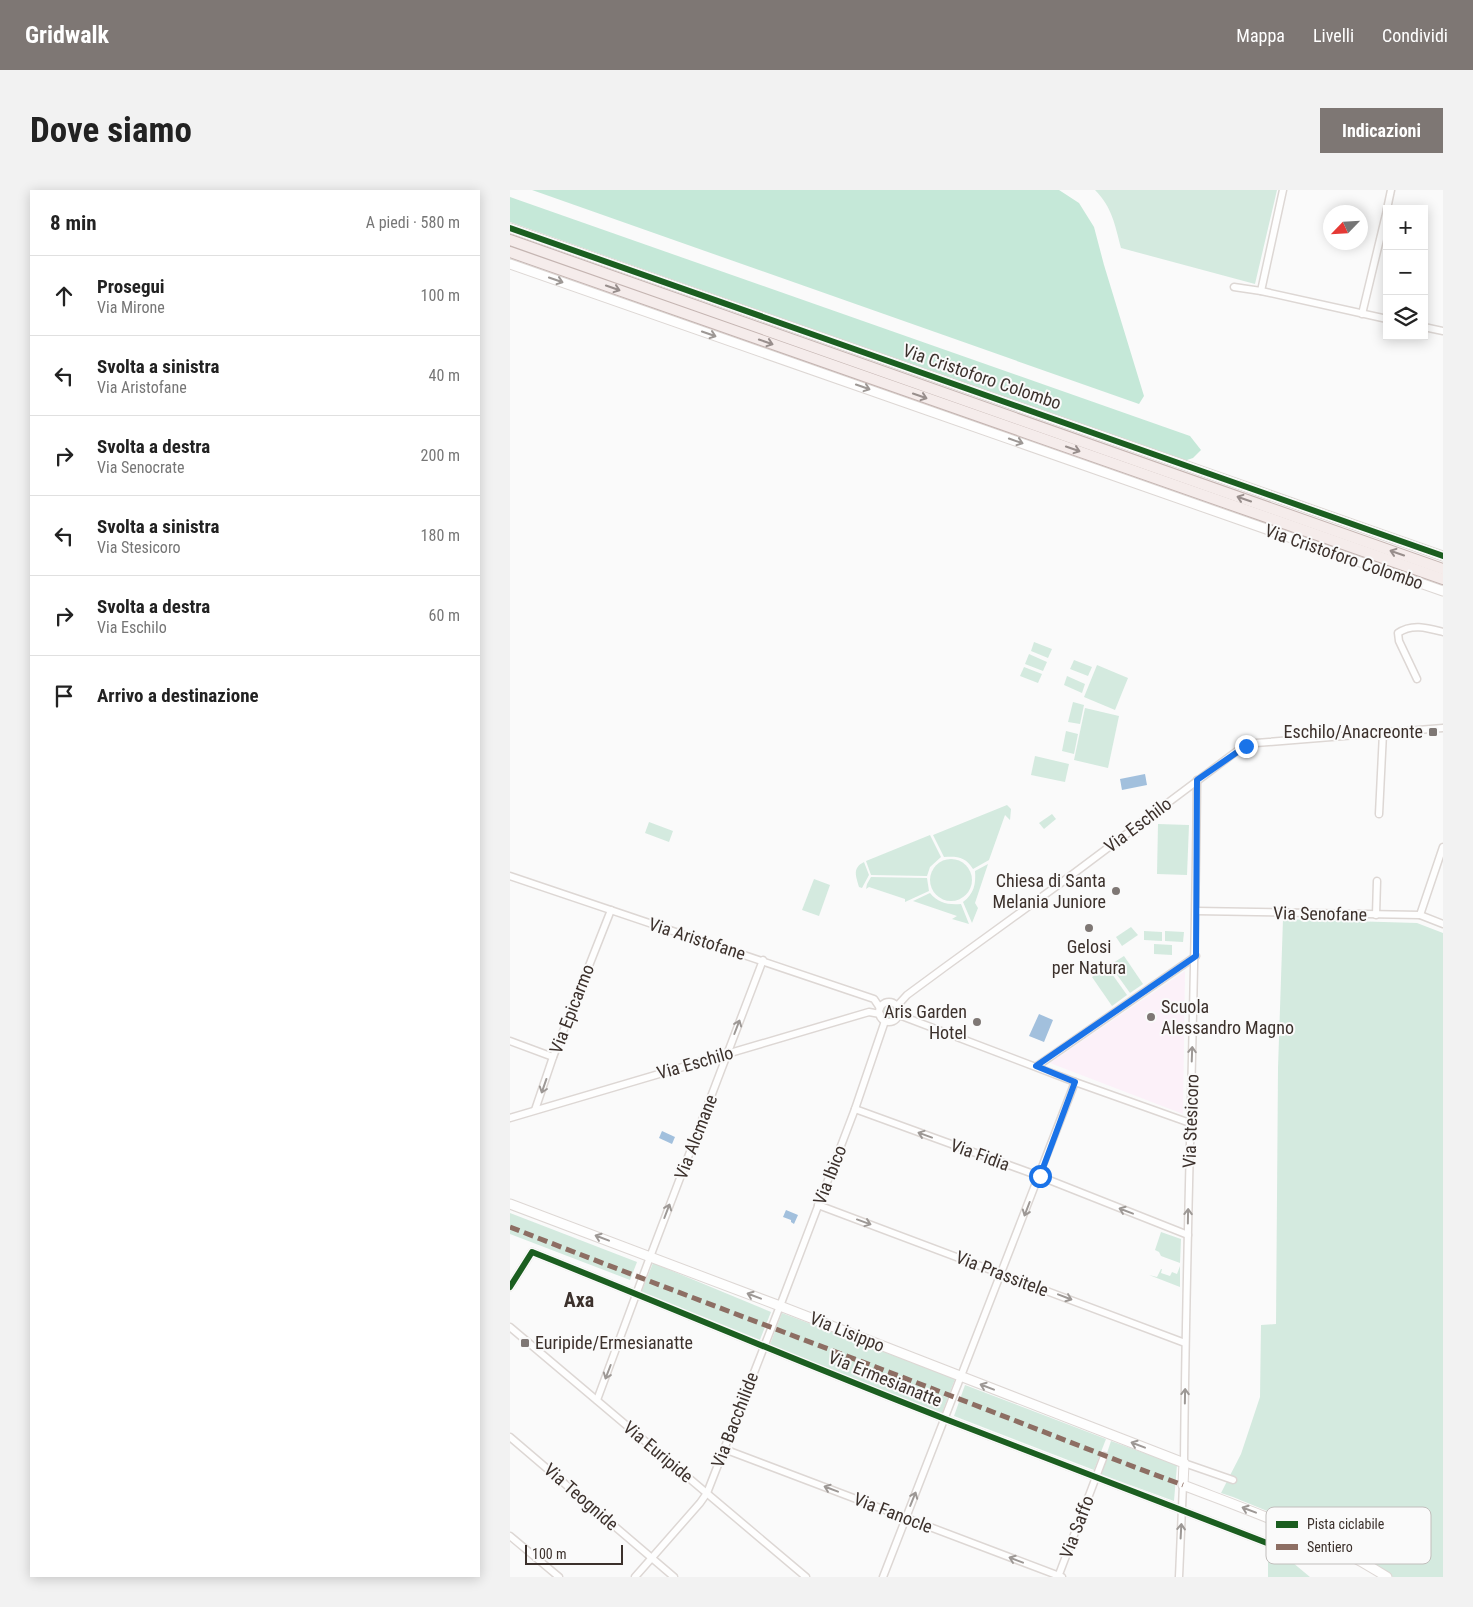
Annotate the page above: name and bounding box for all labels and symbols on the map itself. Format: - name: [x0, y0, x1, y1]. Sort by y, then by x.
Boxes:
- north arrow: [1323, 205, 1368, 250]
- one-way arrow: [548, 276, 563, 285]
- one-way arrow: [605, 284, 620, 293]
- one-way arrow: [701, 330, 717, 339]
- one-way arrow: [758, 338, 774, 347]
- street label: Via Cristoforo Colombo: [900, 340, 1064, 414]
- one-way arrow: [854, 383, 870, 393]
- one-way arrow: [912, 392, 927, 401]
- one-way arrow: [1008, 437, 1023, 446]
- one-way arrow: [1065, 445, 1080, 454]
- one-way arrow: [1236, 494, 1252, 503]
- street label: Via Cristoforo Colombo: [1262, 520, 1426, 594]
- one-way arrow: [1389, 547, 1405, 557]
- place label: Eschilo/Anacreonte: [1284, 721, 1423, 742]
- marker: Eschilo/Anacreonte: [1427, 726, 1439, 738]
- route end: [1235, 735, 1258, 758]
- street label: Via Eschilo: [1100, 793, 1175, 857]
- place label: Chiesa di Santa Melania Juniore: [993, 870, 1106, 912]
- marker: Chiesa di Santa Melania Juniore: [1110, 885, 1122, 897]
- street label: Via Senofane: [1273, 902, 1367, 925]
- street label: Via Aristofane: [646, 913, 748, 964]
- marker: Gelosi per Natura: [1083, 922, 1095, 934]
- place label: Gelosi per Natura: [1052, 936, 1126, 978]
- street label: Via Epicarmo: [545, 961, 598, 1056]
- place label: Scuola Alessandro Magno: [1161, 996, 1294, 1038]
- place label: Aris Garden Hotel: [884, 1001, 967, 1043]
- marker: Scuola Alessandro Magno: [1145, 1011, 1157, 1023]
- marker: Aris Garden Hotel: [971, 1016, 983, 1028]
- one-way arrow: [734, 1019, 743, 1034]
- street label: Via Eschilo: [654, 1042, 735, 1083]
- one-way arrow: [1188, 1046, 1197, 1062]
- street label: Via Stesicoro: [1178, 1074, 1203, 1168]
- one-way arrow: [538, 1078, 548, 1094]
- street label: Via Alcmane: [670, 1091, 721, 1182]
- one-way arrow: [918, 1130, 933, 1139]
- street label: Via Fidia: [948, 1134, 1013, 1175]
- street label: Via Ibico: [809, 1142, 850, 1207]
- route start: [1029, 1165, 1052, 1188]
- one-way arrow: [1021, 1201, 1031, 1216]
- one-way arrow: [663, 1204, 672, 1219]
- one-way arrow: [1119, 1205, 1134, 1215]
- one-way arrow: [1183, 1209, 1193, 1225]
- one-way arrow: [856, 1218, 871, 1227]
- one-way arrow: [594, 1233, 609, 1242]
- street label: Via Prassitele: [953, 1246, 1051, 1301]
- district label: Axa: [564, 1288, 594, 1312]
- one-way arrow: [746, 1291, 762, 1300]
- one-way arrow: [1057, 1293, 1072, 1303]
- street label: Via Lisippo: [807, 1307, 888, 1356]
- place label: Euripide/Ermesianatte: [535, 1332, 693, 1353]
- marker: Euripide/Ermesianatte: [519, 1337, 531, 1349]
- street label: Via Ermesianatte: [825, 1346, 945, 1411]
- one-way arrow: [603, 1364, 612, 1379]
- street label: Via Bacchilide: [707, 1369, 762, 1471]
- one-way arrow: [979, 1382, 995, 1391]
- one-way arrow: [1180, 1389, 1189, 1405]
- street label: Via Euripide: [619, 1416, 697, 1487]
- one-way arrow: [1131, 1440, 1146, 1449]
- street label: Via Teognide: [540, 1459, 623, 1535]
- one-way arrow: [824, 1484, 839, 1493]
- street label: Via Fanocle: [851, 1488, 935, 1537]
- one-way arrow: [909, 1492, 919, 1507]
- street label: Via Saffo: [1055, 1493, 1098, 1561]
- one-way arrow: [1242, 1505, 1257, 1514]
- legend: [1266, 1507, 1431, 1564]
- text: Pista ciclabile: [1307, 1516, 1385, 1532]
- one-way arrow: [1176, 1523, 1186, 1540]
- text: Sentiero: [1307, 1539, 1353, 1555]
- scale bar: [525, 1542, 622, 1565]
- one-way arrow: [1009, 1554, 1024, 1564]

